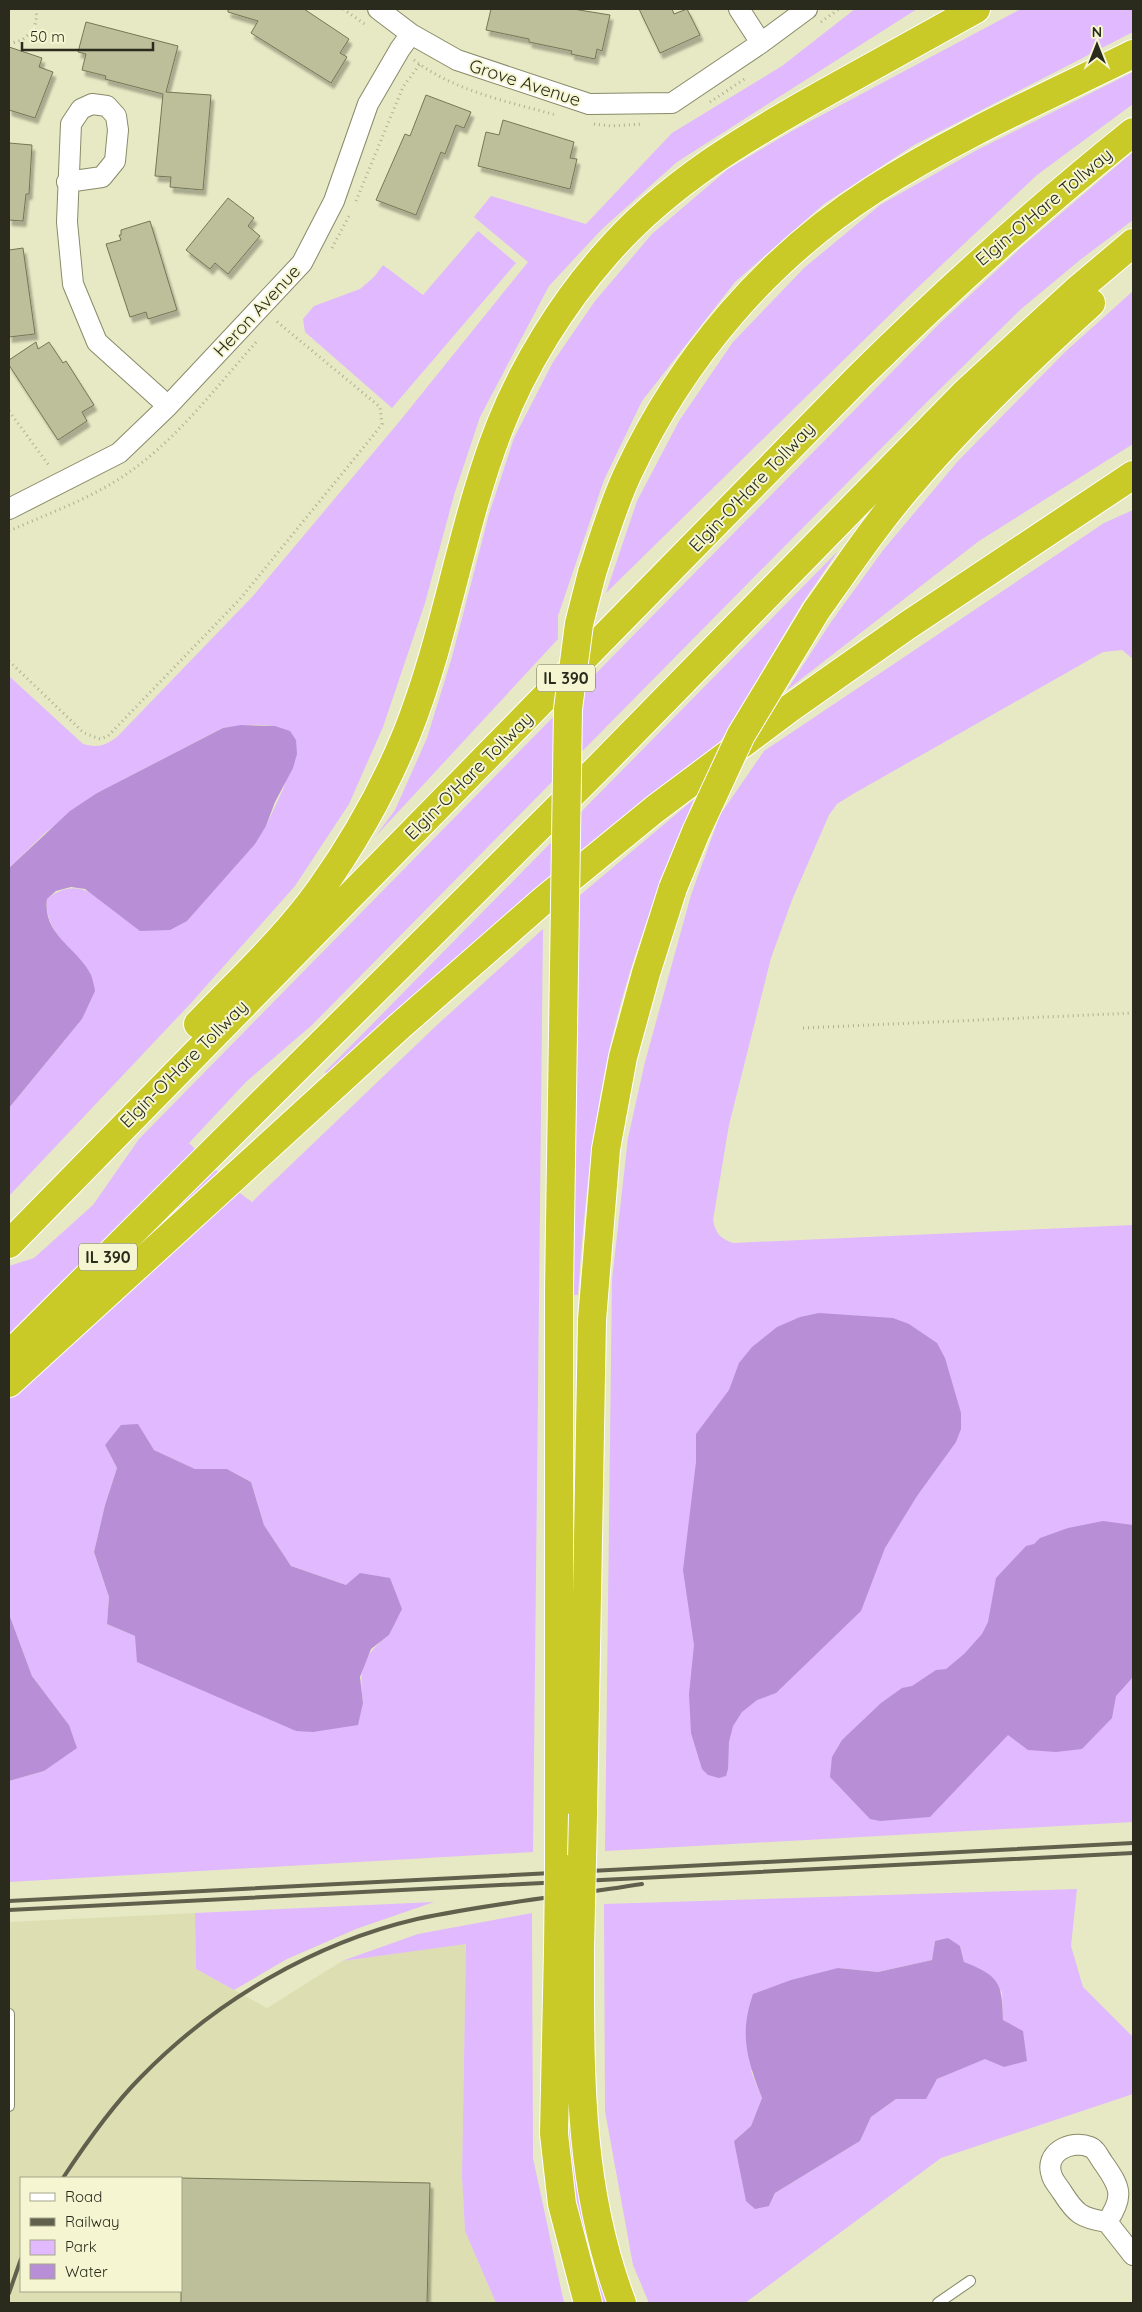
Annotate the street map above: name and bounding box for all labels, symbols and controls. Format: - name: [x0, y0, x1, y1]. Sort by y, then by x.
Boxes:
- scale bar: [22, 20, 154, 52]
- north arrow: [1072, 20, 1122, 70]
- text: N: [1092, 23, 1102, 41]
- text: 50 m: [30, 27, 65, 46]
- street label: Grove Avenue: [466, 54, 584, 111]
- street label: Elgin-O'Hare Tollway: [970, 143, 1117, 271]
- street label: Heron Avenue: [208, 260, 305, 361]
- street label: Elgin-O'Hare Tollway: [684, 417, 820, 556]
- road number: IL 390: [537, 664, 595, 691]
- street label: Elgin-O'Hare Tollway: [400, 707, 538, 845]
- street label: Elgin-O'Hare Tollway: [115, 995, 253, 1133]
- road number: IL 390: [79, 1244, 137, 1270]
- legend: [20, 2177, 182, 2292]
- text: Road: [65, 2187, 102, 2206]
- text: Railway: [65, 2212, 120, 2231]
- text: Park: [65, 2237, 97, 2256]
- text: Water: [65, 2262, 108, 2281]

